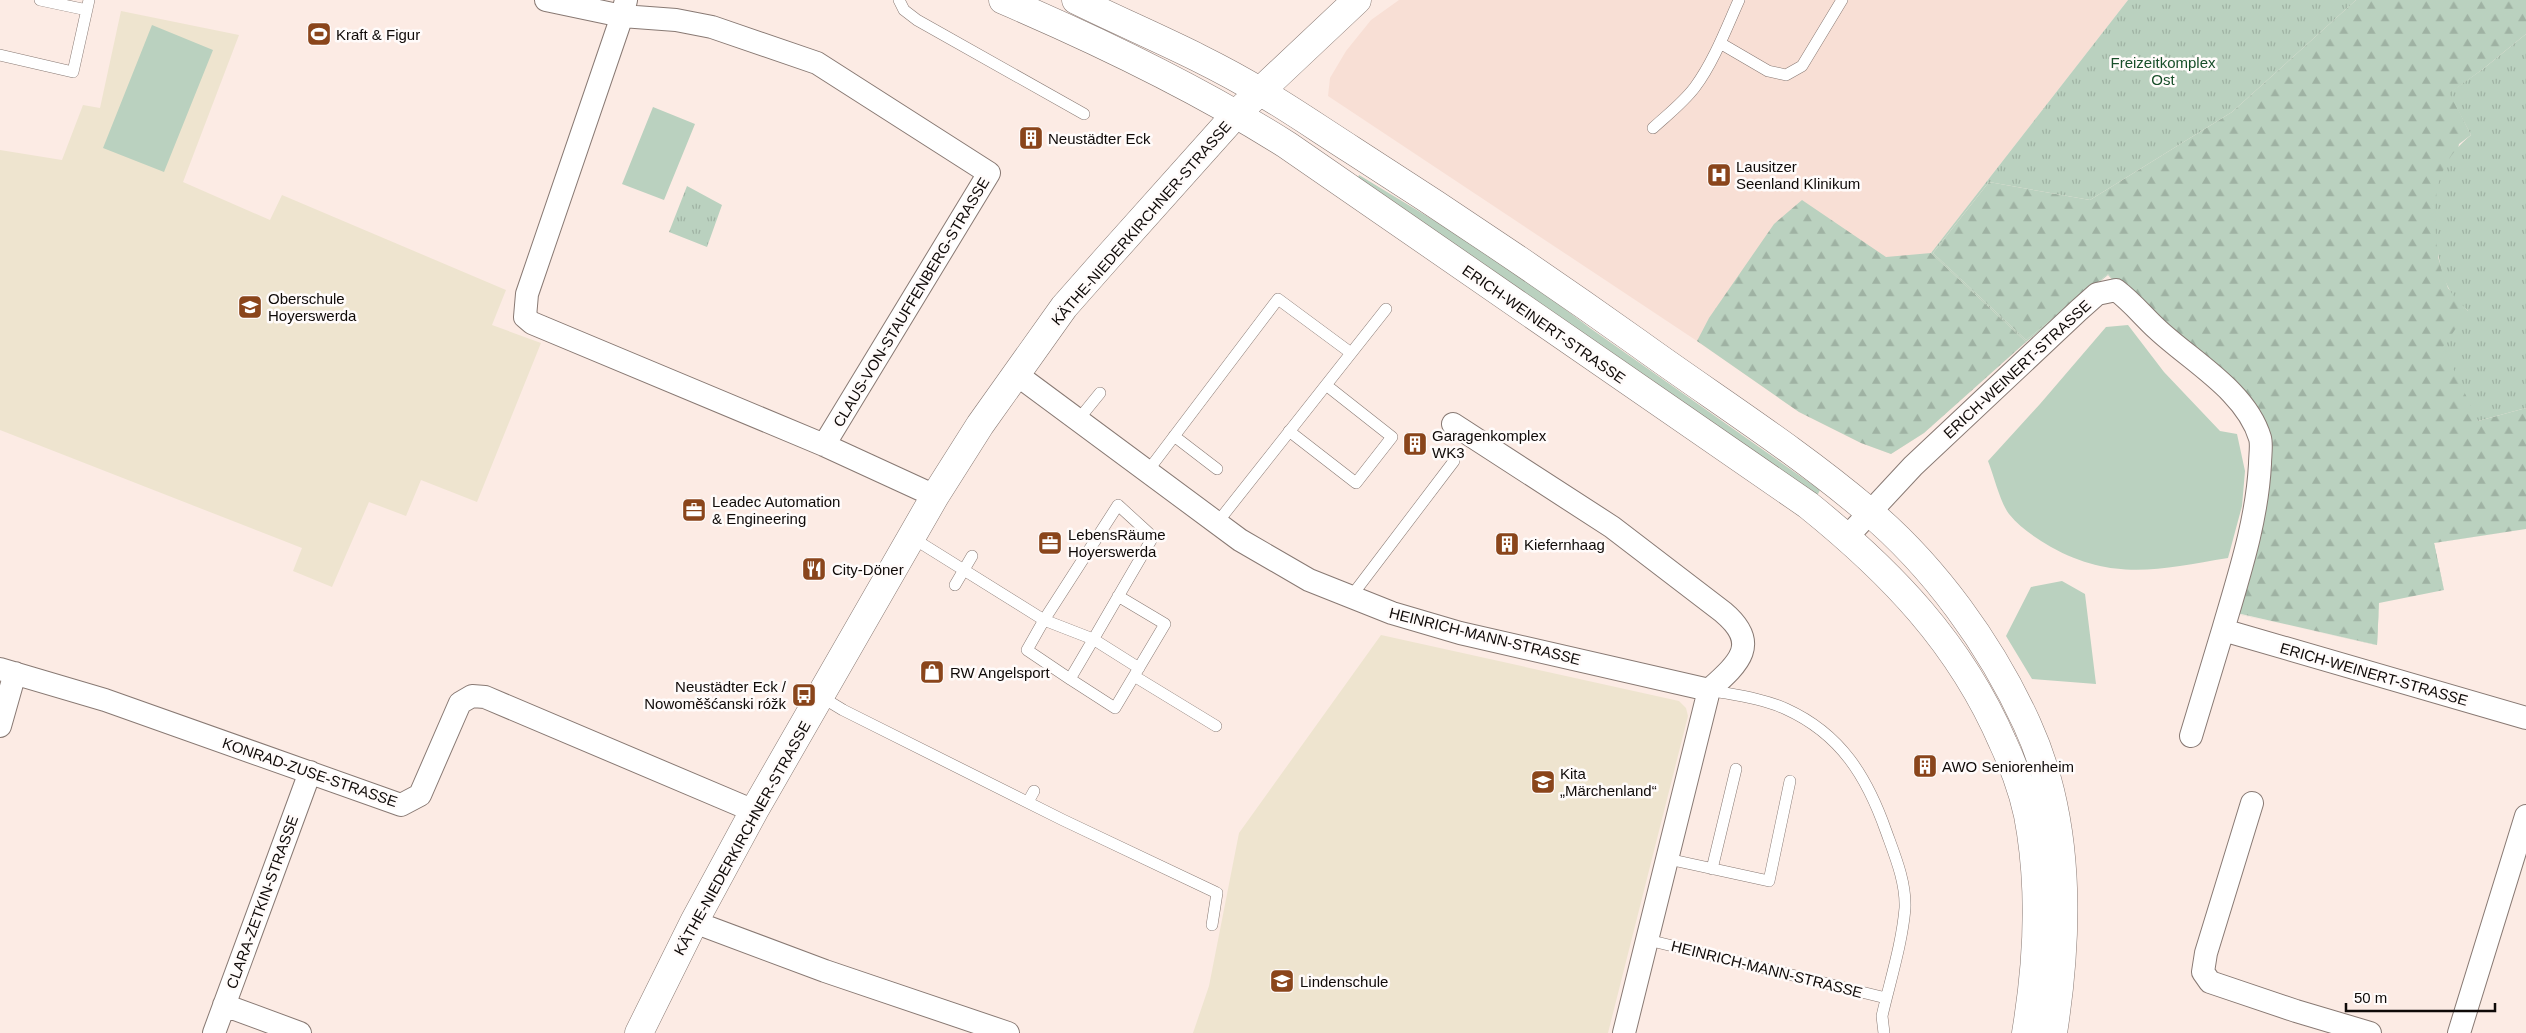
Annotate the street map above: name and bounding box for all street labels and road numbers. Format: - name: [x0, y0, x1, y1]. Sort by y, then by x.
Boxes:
- street label: KÄTHE-NIEDERKIRCHNER-STRASSE: [1048, 117, 1234, 329]
- street label: CLAUS-VON-STAUFFENBERG-STRASSE: [830, 174, 992, 430]
- street label: ERICH-WEINERT-STRASSE: [1459, 261, 1629, 387]
- street label: ERICH-WEINERT-STRASSE: [1940, 296, 2094, 442]
- street label: HEINRICH-MANN-STRASSE: [1388, 604, 1582, 668]
- street label: ERICH-WEINERT-STRASSE: [2278, 639, 2470, 709]
- street label: KÄTHE-NIEDERKIRCHNER-STRASSE: [670, 718, 814, 958]
- street label: KONRAD-ZUSE-STRASSE: [220, 734, 400, 810]
- street label: CLARA-ZETKIN-STRASSE: [223, 813, 301, 991]
- street label: HEINRICH-MANN-STRASSE: [1670, 937, 1864, 1001]

